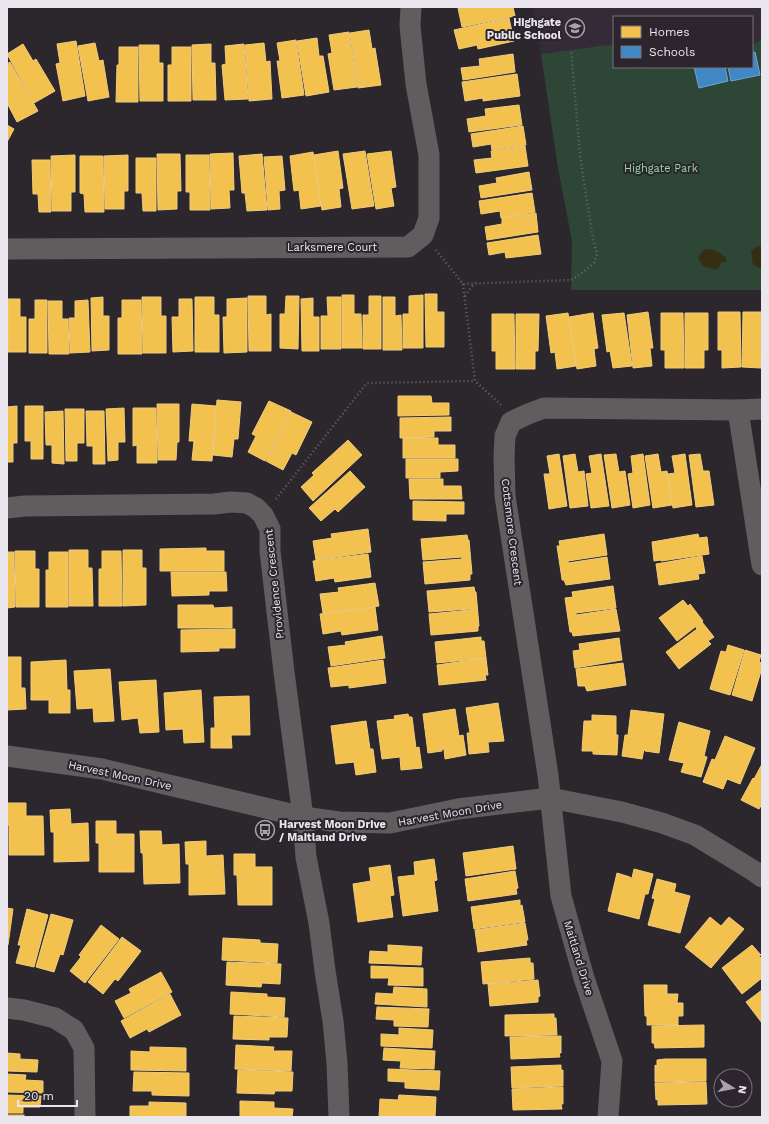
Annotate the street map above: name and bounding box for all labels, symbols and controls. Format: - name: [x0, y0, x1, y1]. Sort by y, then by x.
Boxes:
- place label: Highgate Public School: [487, 16, 561, 42]
- legend: [613, 16, 753, 68]
- school or university icon: Highgate Public School: [564, 17, 586, 39]
- text: Homes: [649, 25, 690, 39]
- text: Schools: [649, 45, 695, 59]
- park label: Highgate Park: [624, 162, 698, 175]
- street label: Larksmere Court: [287, 241, 377, 254]
- street label: Cottsmore Crescent: [498, 478, 525, 587]
- street label: Providence Crescent: [262, 528, 287, 640]
- street label: Harvest Moon Drive: [67, 758, 173, 793]
- street label: Harvest Moon Drive: [397, 798, 503, 829]
- place label: Harvest Moon Drive / Maitland Drive: [279, 818, 386, 844]
- bus stop icon: Harvest Moon Drive / Maitland Drive: [254, 819, 276, 841]
- street label: Maitland Drive: [561, 919, 596, 997]
- north arrow: [713, 1068, 753, 1108]
- scale bar: [18, 1082, 77, 1108]
- text: N: [735, 1085, 749, 1095]
- text: 20 m: [24, 1089, 54, 1103]

